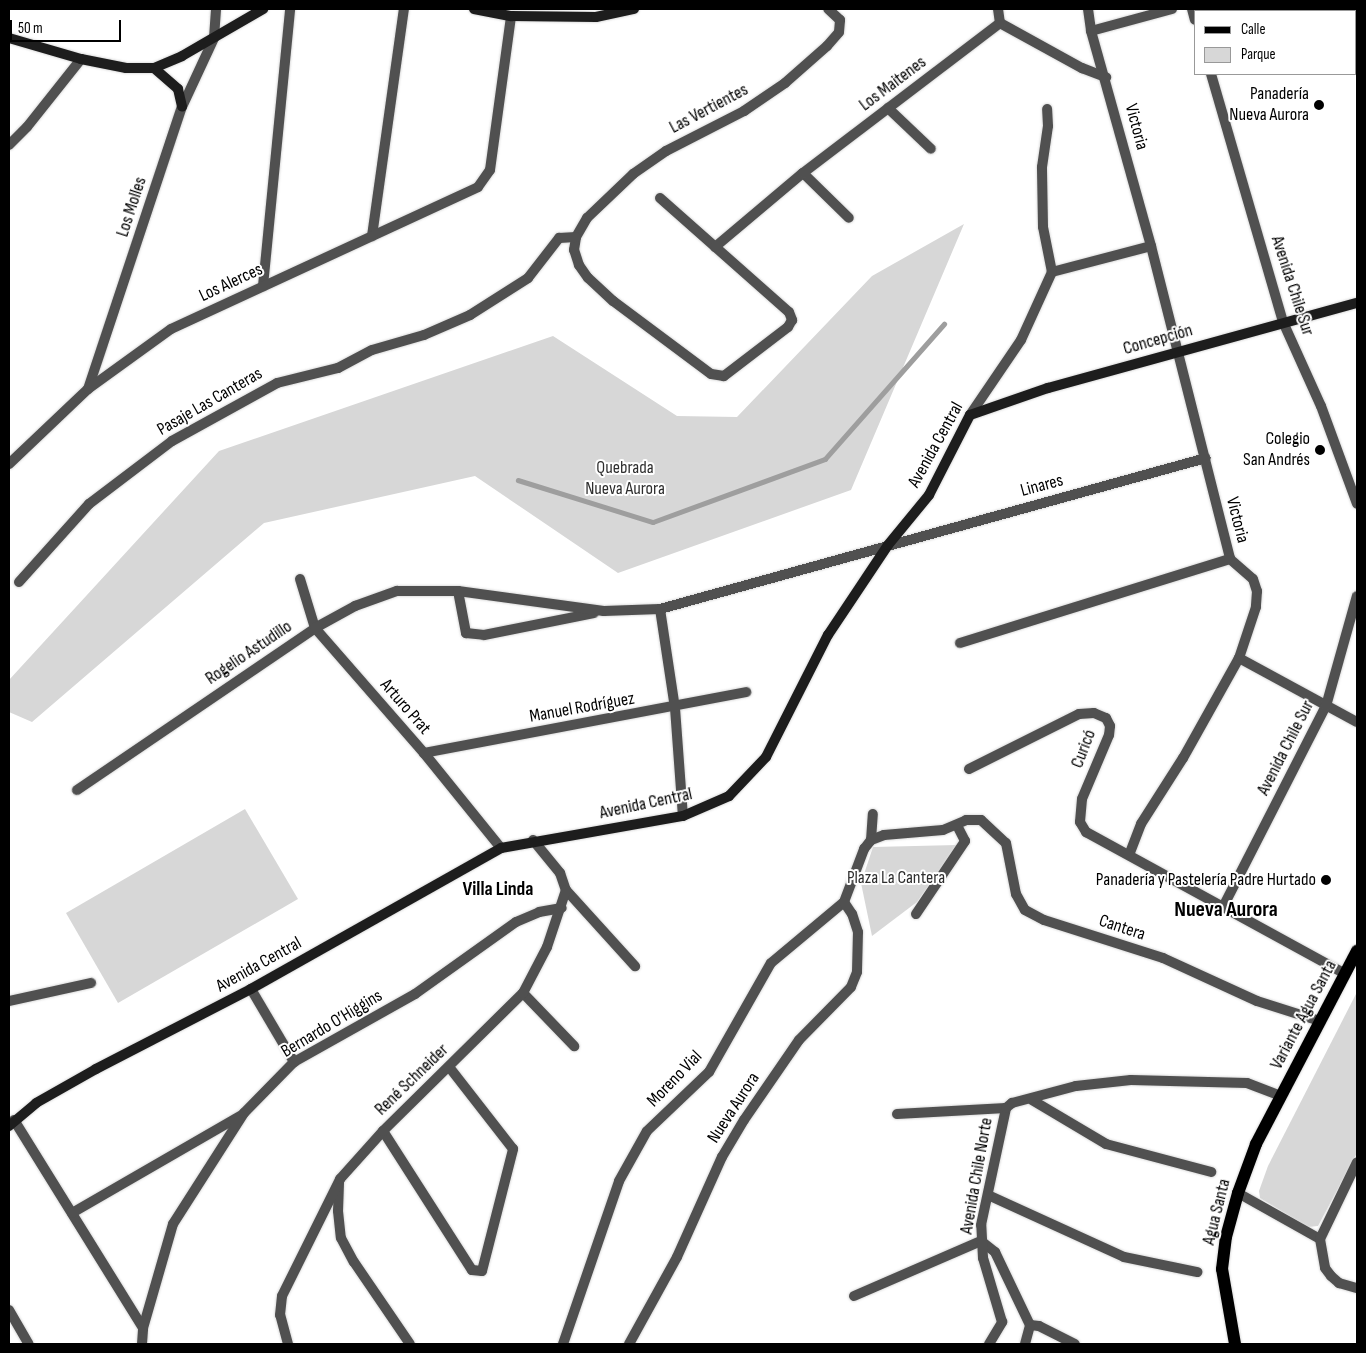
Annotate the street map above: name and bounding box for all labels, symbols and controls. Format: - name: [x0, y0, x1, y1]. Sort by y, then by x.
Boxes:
- scale bar: [12, 10, 124, 42]
- legend: [1194, 10, 1356, 75]
- text: 50 m: [18, 19, 43, 38]
- text: Calle: [1241, 20, 1265, 39]
- text: Parque: [1241, 45, 1276, 64]
- street label: Los Maitenes: [855, 52, 931, 116]
- street label: Las Vertientes: [666, 79, 752, 139]
- place label: Panadería Nueva Aurora: [1229, 84, 1309, 126]
- marker: Panadería Nueva Aurora: [1313, 99, 1325, 111]
- street label: Victoria: [1120, 102, 1152, 152]
- street label: Los Molles: [112, 174, 152, 240]
- street label: Avenida Chile Sur: [1266, 233, 1318, 339]
- street label: Los Alerces: [196, 259, 266, 307]
- street label: Concepción: [1121, 320, 1195, 360]
- street label: Pasaje Las Canteras: [154, 363, 266, 441]
- street label: Avenida Central: [904, 399, 968, 491]
- place label: Colegio San Andrés: [1243, 429, 1310, 472]
- marker: Colegio San Andrés: [1314, 444, 1326, 456]
- park label: Quebrada Nueva Aurora: [585, 458, 665, 500]
- street label: Linares: [1018, 470, 1066, 502]
- street label: Victoria: [1221, 495, 1253, 545]
- street label: Rogelio Astudillo: [202, 616, 296, 690]
- street label: Arturo Prat: [375, 675, 435, 739]
- street label: Manuel Rodríguez: [528, 688, 636, 728]
- street label: Avenida Chile Sur: [1253, 697, 1319, 799]
- street label: Curicó: [1067, 727, 1101, 771]
- street label: Avenida Central: [598, 784, 694, 824]
- park label: Plaza La Cantera: [847, 867, 945, 889]
- place label: Panadería y Pastelería Padre Hurtado: [1096, 869, 1316, 891]
- marker: Panadería y Pastelería Padre Hurtado: [1320, 874, 1332, 886]
- district label: Villa Linda: [463, 877, 533, 901]
- district label: Nueva Aurora: [1174, 897, 1278, 923]
- street label: Cantera: [1096, 910, 1148, 946]
- street label: Avenida Central: [213, 933, 305, 997]
- street label: Variante Agua Santa: [1266, 957, 1342, 1073]
- street label: Bernardo O’Higgins: [277, 985, 387, 1063]
- street label: René Schneider: [371, 1040, 453, 1120]
- street label: Moreno Vial: [643, 1046, 707, 1112]
- street label: Nueva Aurora: [703, 1069, 765, 1147]
- street label: Avenida Chile Norte: [956, 1116, 998, 1236]
- street label: Agua Santa: [1198, 1177, 1236, 1247]

